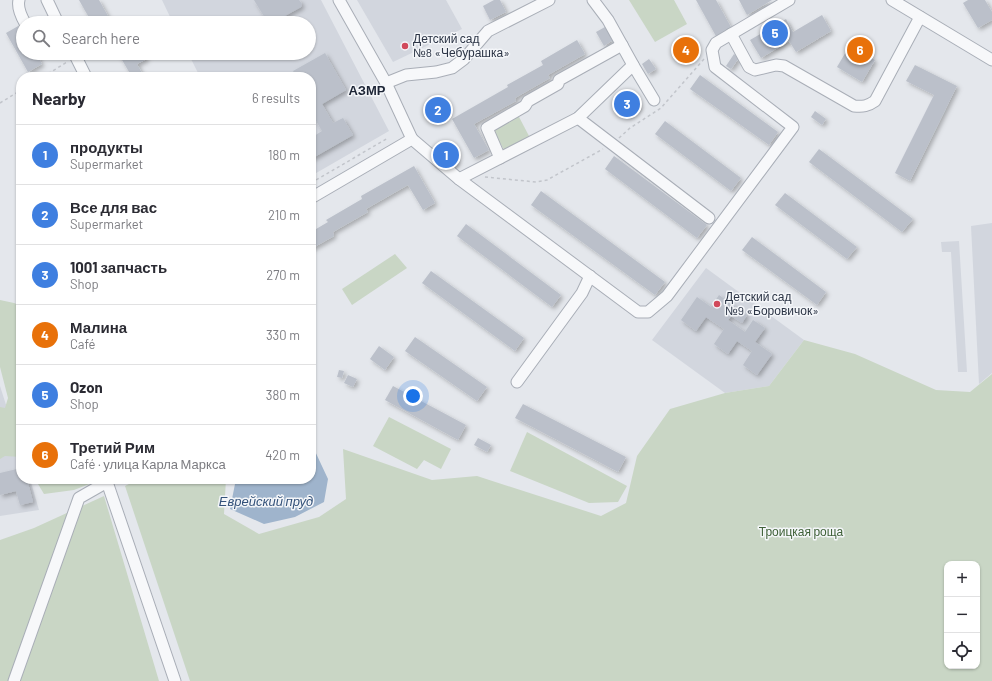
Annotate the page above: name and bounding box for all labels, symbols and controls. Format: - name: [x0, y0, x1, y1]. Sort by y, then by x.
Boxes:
- search box: [16, 16, 316, 60]
- pin: 5: [762, 18, 788, 48]
- icon: search: [30, 27, 52, 49]
- text: Search here: [62, 29, 140, 47]
- place label: Детский сад №8 «Чебурашка»: [413, 31, 510, 60]
- pin: 4: [673, 35, 699, 65]
- pin: 6: [847, 35, 873, 65]
- marker: Детский сад №8 «Чебурашка»: [400, 41, 410, 51]
- district label: АЗМР: [348, 82, 386, 98]
- text: Nearby: [32, 88, 86, 108]
- pin: 3: [614, 89, 640, 119]
- text: 6 results: [252, 90, 300, 106]
- pin: 2: [425, 95, 451, 125]
- text: продукты: [70, 138, 143, 156]
- pin: 1: [433, 140, 459, 170]
- text: 1: [43, 147, 47, 163]
- text: 180 m: [268, 147, 300, 163]
- text: Supermarket: [70, 156, 143, 172]
- text: Все для вас: [70, 198, 157, 216]
- text: 2: [41, 207, 49, 223]
- text: 210 m: [268, 207, 300, 223]
- text: Supermarket: [70, 216, 143, 232]
- text: 1001 запчасть: [70, 258, 167, 276]
- text: 3: [41, 267, 49, 283]
- text: 270 m: [266, 267, 300, 283]
- text: Shop: [70, 276, 99, 292]
- place label: Детский сад №9 «Боровичок»: [725, 289, 819, 318]
- marker: Детский сад №9 «Боровичок»: [712, 299, 722, 309]
- text: Малина: [70, 318, 127, 336]
- text: 4: [41, 327, 49, 343]
- text: 330 m: [266, 327, 300, 343]
- text: Café: [70, 336, 95, 352]
- text: Ozon: [70, 378, 103, 396]
- your location: [403, 386, 423, 406]
- text: 5: [41, 387, 49, 403]
- text: 380 m: [266, 387, 300, 403]
- text: Shop: [70, 396, 99, 412]
- text: Третий Рим: [70, 438, 155, 456]
- text: 6: [42, 447, 48, 463]
- text: 420 m: [265, 447, 300, 463]
- text: Café · улица Карла Маркса: [70, 456, 226, 472]
- water label: Еврейский пруд: [219, 493, 313, 509]
- park label: Троицкая роща: [759, 524, 844, 539]
- map controls: [944, 561, 980, 669]
- button: +: [944, 561, 980, 597]
- button: −: [944, 597, 980, 633]
- button: locate: [944, 633, 980, 669]

